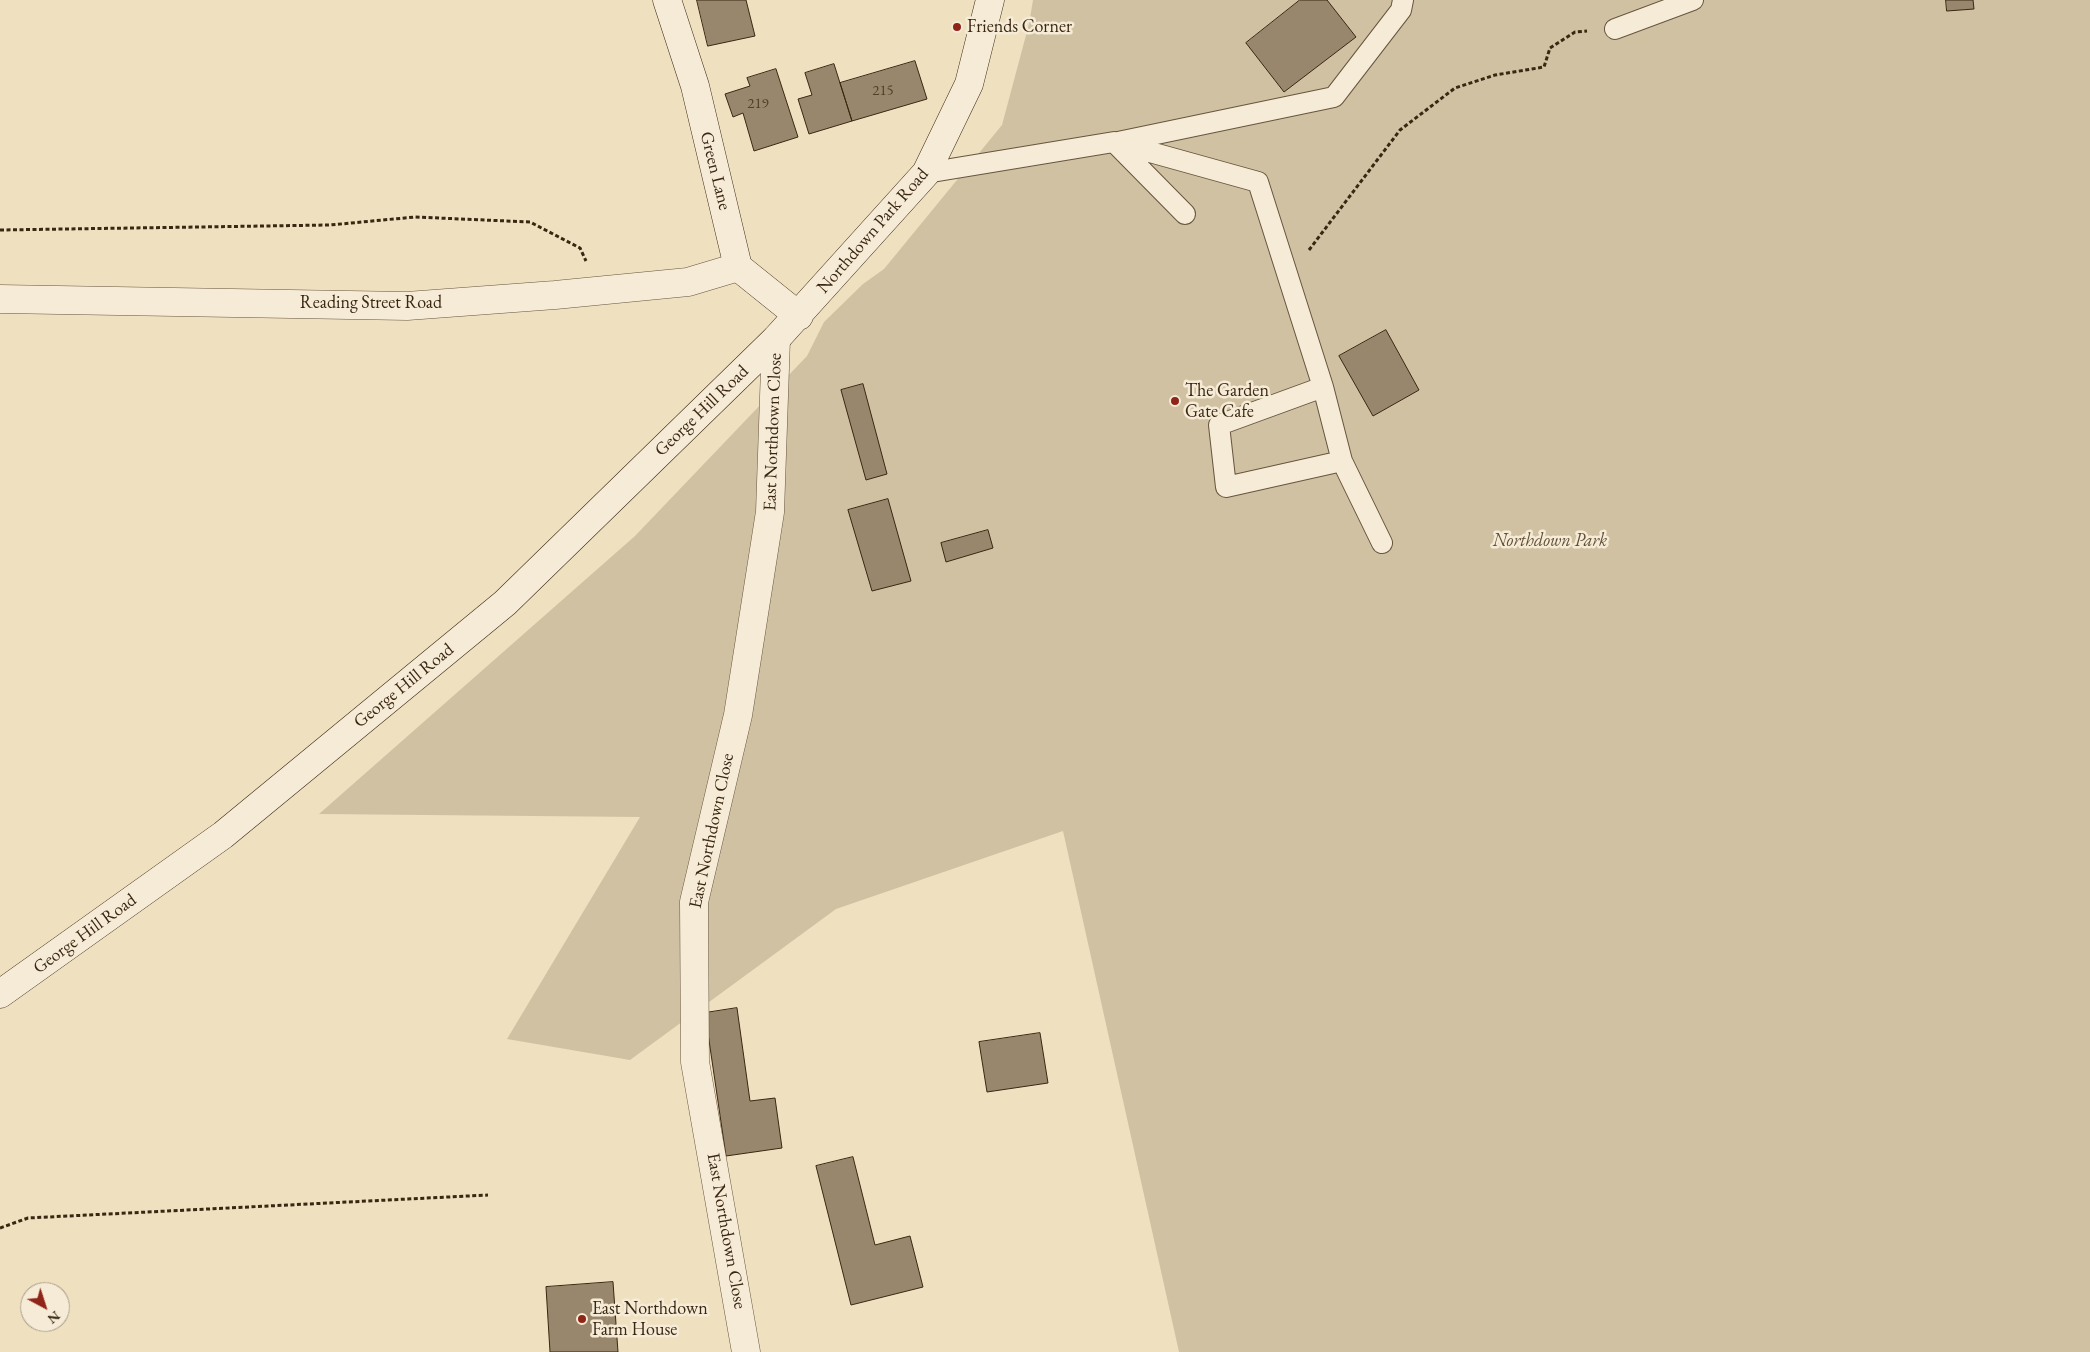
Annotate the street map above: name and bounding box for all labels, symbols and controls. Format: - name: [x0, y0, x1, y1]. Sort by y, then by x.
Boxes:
- place label: Friends Corner: [967, 16, 1072, 38]
- marker: Friends Corner: [951, 21, 963, 33]
- house number: 215: [872, 82, 894, 100]
- house number: 219: [747, 95, 769, 113]
- street label: Green Lane: [695, 129, 735, 213]
- street label: Northdown Park Road: [813, 164, 933, 298]
- street label: Reading Street Road: [300, 292, 442, 314]
- street label: East Northdown Close: [759, 353, 787, 511]
- street label: George Hill Road: [651, 361, 753, 461]
- place label: The Garden Gate Cafe: [1185, 380, 1269, 422]
- marker: The Garden Gate Cafe: [1169, 395, 1181, 407]
- park label: Northdown Park: [1493, 530, 1607, 552]
- street label: George Hill Road: [350, 639, 458, 733]
- street label: East Northdown Close: [685, 751, 739, 911]
- street label: George Hill Road: [29, 889, 141, 979]
- street label: East Northdown Close: [702, 1151, 750, 1311]
- north arrow: [20, 1282, 70, 1332]
- place label: East Northdown Farm House: [592, 1298, 708, 1340]
- text: N: [44, 1307, 64, 1328]
- marker: East Northdown Farm House: [576, 1313, 588, 1325]

